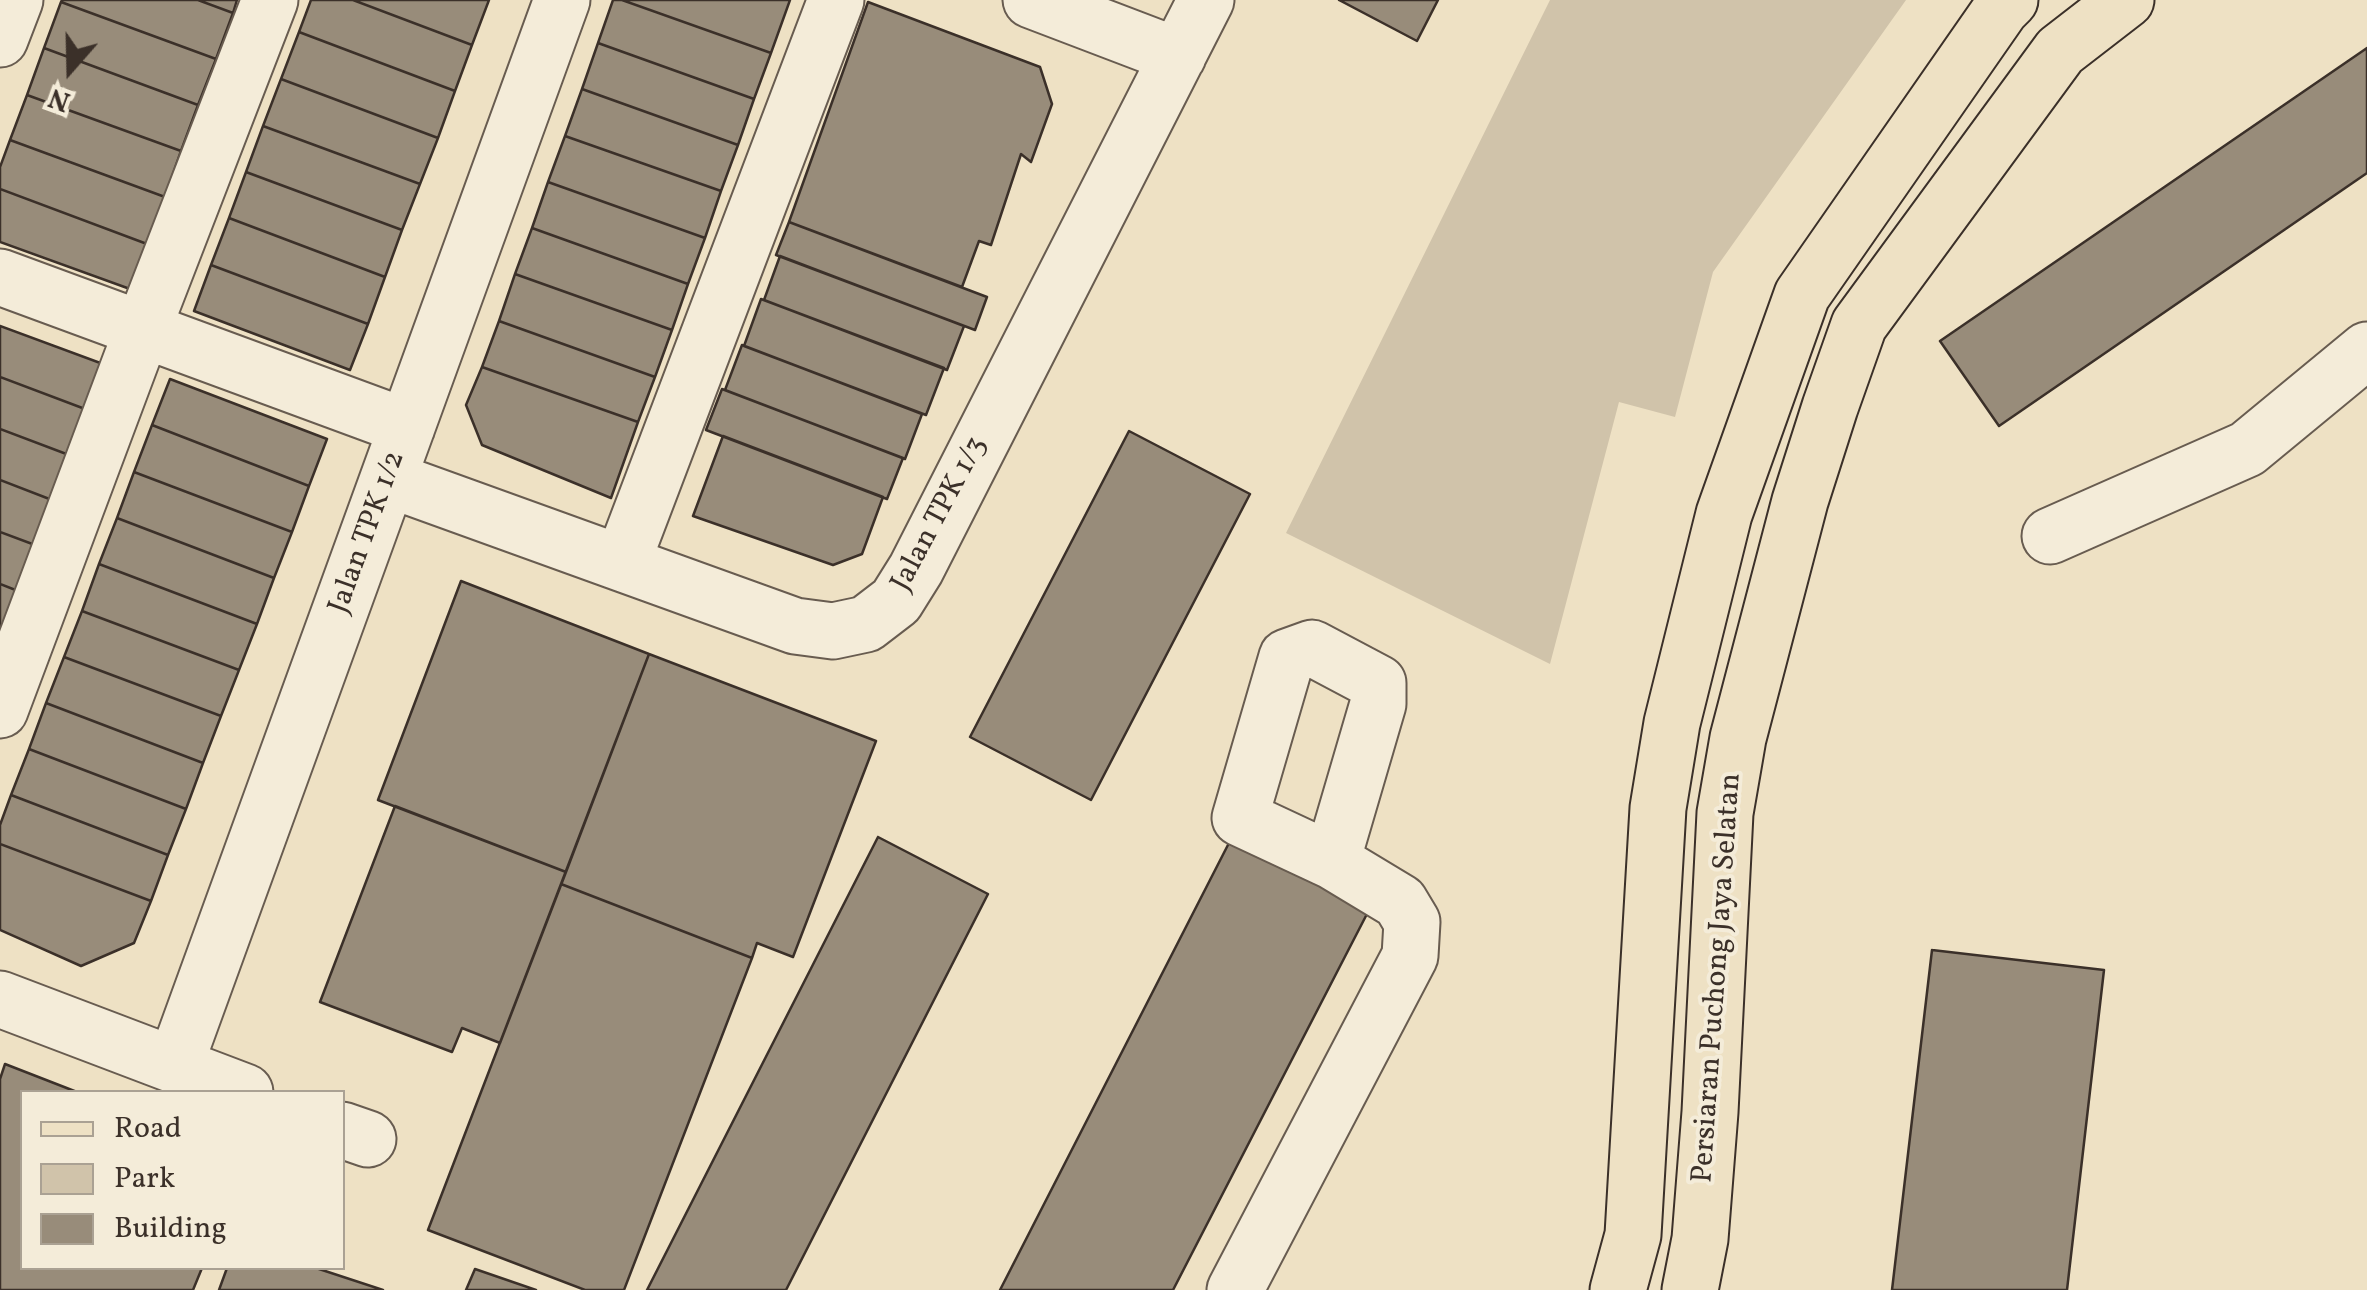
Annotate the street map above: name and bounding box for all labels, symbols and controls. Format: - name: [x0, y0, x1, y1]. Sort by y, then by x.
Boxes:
- north arrow: [20, 20, 120, 120]
- text: N: [43, 77, 76, 120]
- street label: Jalan TPK 1/3: [885, 431, 997, 599]
- street label: Jalan TPK 1/2: [323, 447, 415, 619]
- street label: Persiaran Puchong Jaya Selatan: [1687, 772, 1751, 1184]
- legend: [20, 1090, 345, 1270]
- text: Road: [114, 1108, 182, 1150]
- text: Park: [114, 1158, 175, 1200]
- text: Building: [114, 1208, 227, 1250]

